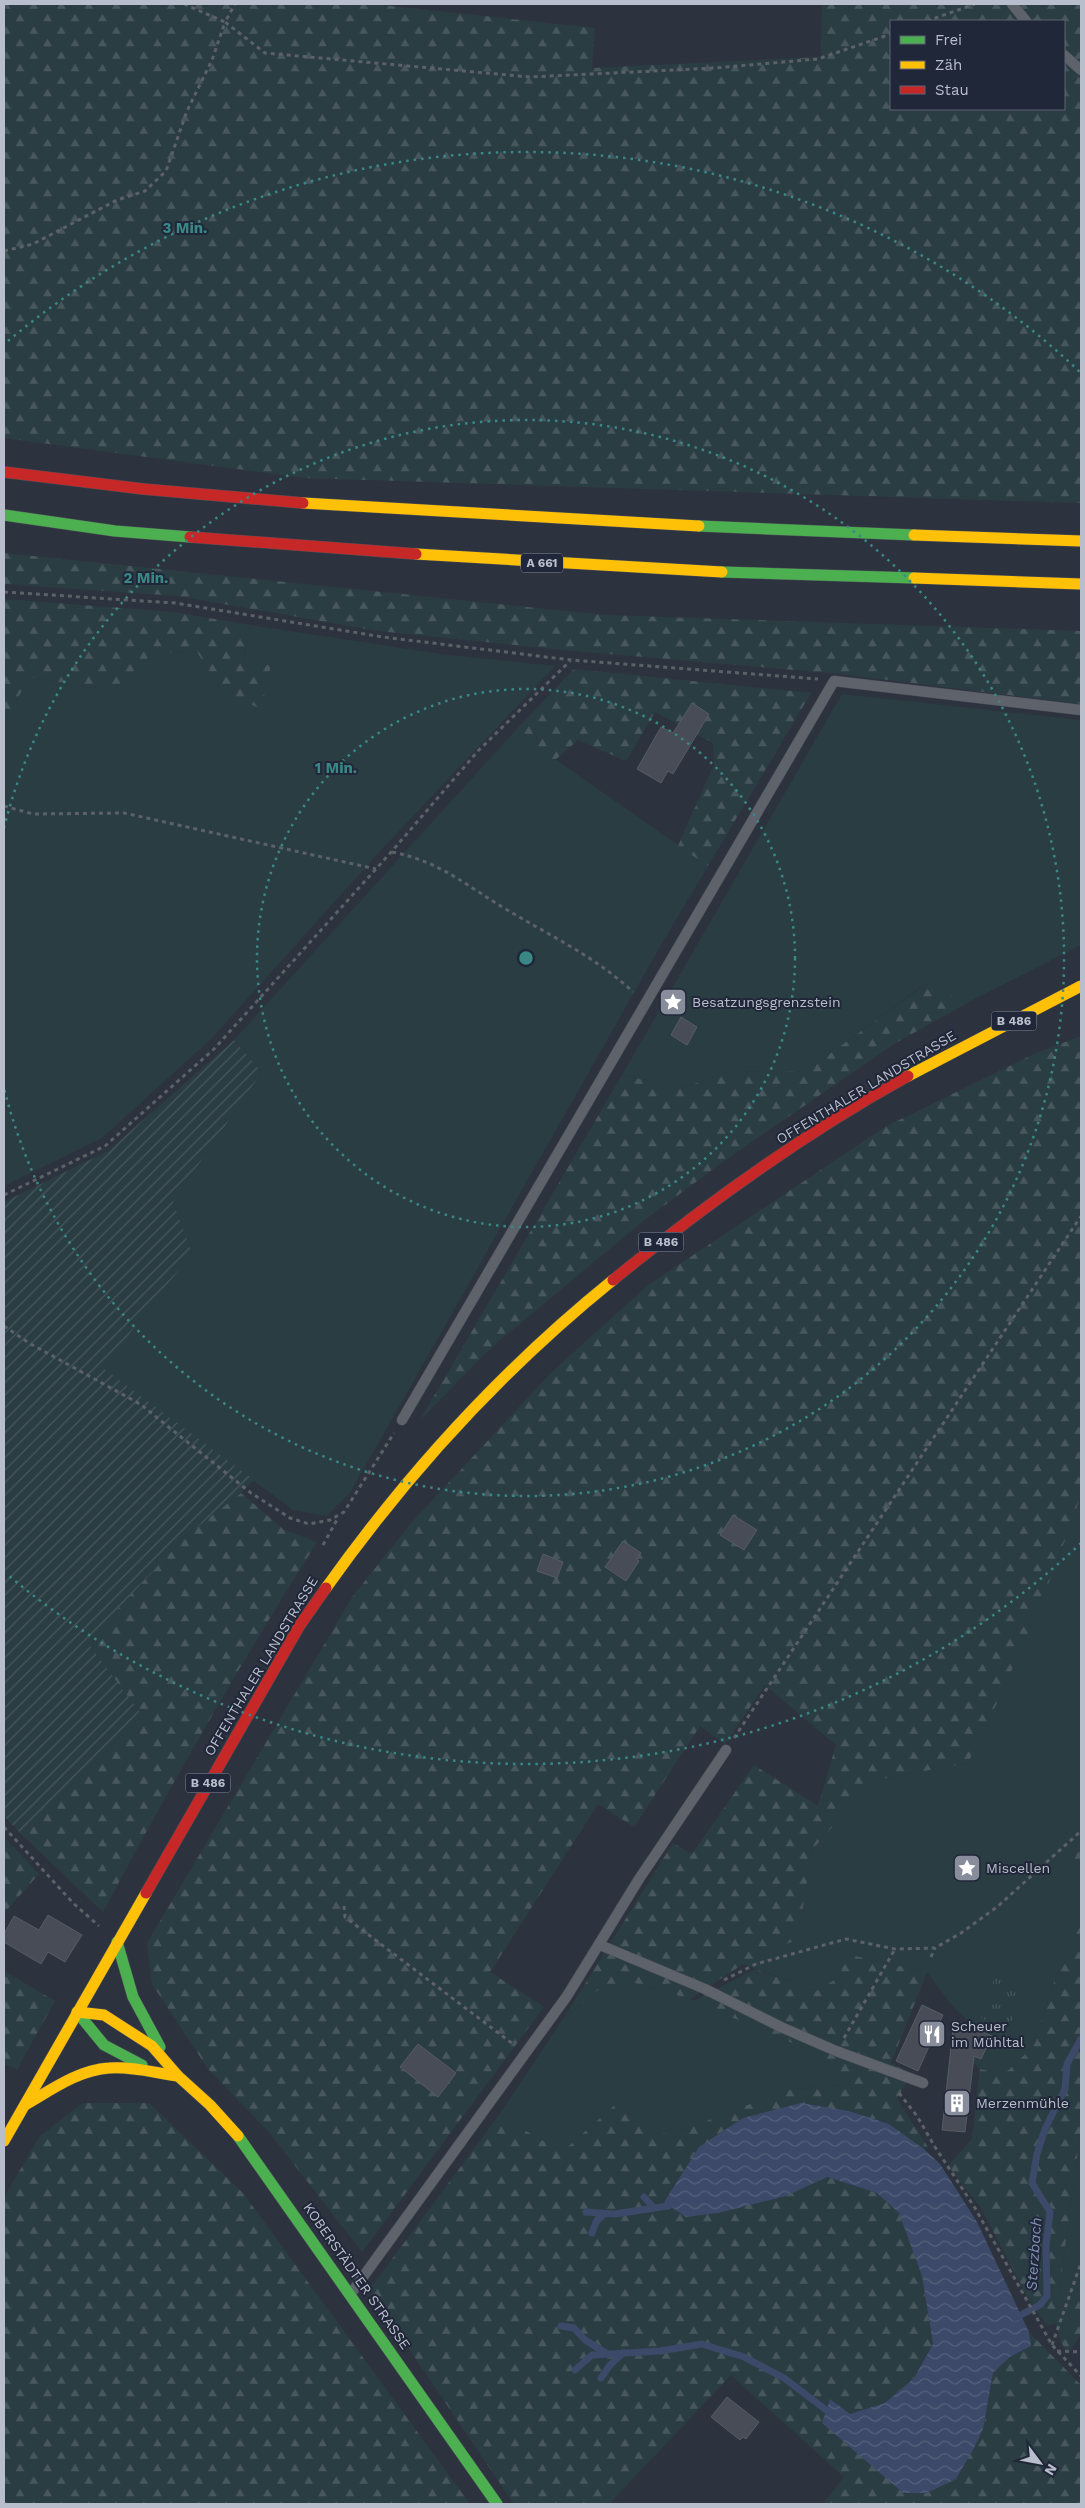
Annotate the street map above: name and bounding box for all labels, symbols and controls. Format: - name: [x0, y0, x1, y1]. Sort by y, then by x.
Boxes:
- legend: [890, 20, 1065, 110]
- text: Frei: [935, 31, 962, 49]
- text: Zäh: [935, 56, 962, 74]
- text: Stau: [935, 81, 969, 99]
- text: 3 Min.: [163, 219, 207, 237]
- road number: A 661: [521, 554, 563, 572]
- text: 2 Min.: [124, 569, 168, 587]
- text: 1 Min.: [315, 759, 357, 777]
- centre of rings: [517, 949, 535, 967]
- place icon: Besatzungsgrenzstein: [658, 987, 688, 1017]
- place label: Besatzungsgrenzstein: [692, 994, 841, 1010]
- road number: B 486: [992, 1011, 1036, 1030]
- street label: OFFENTHALER LANDSTRASSE: [773, 1027, 959, 1147]
- road number: B 486: [638, 1232, 684, 1252]
- street label: OFFENTHALER LANDSTRASSE: [201, 1573, 321, 1759]
- road number: B 486: [186, 1774, 230, 1792]
- place icon: Miscellen: [952, 1853, 982, 1883]
- place label: Miscellen: [986, 1860, 1050, 1876]
- place label: Scheuer im Mühltal: [951, 2018, 1025, 2050]
- restaurant icon: Scheuer im Mühltal: [917, 2019, 947, 2049]
- building icon: Merzenmühle: [942, 2088, 972, 2118]
- place label: Merzenmühle: [976, 2095, 1069, 2111]
- street label: KOBERSTÄDTER STRASSE: [300, 2200, 414, 2352]
- water label: Sterzbach: [1022, 2217, 1046, 2291]
- north arrow: [1015, 2438, 1065, 2488]
- text: N: [1041, 2461, 1061, 2479]

